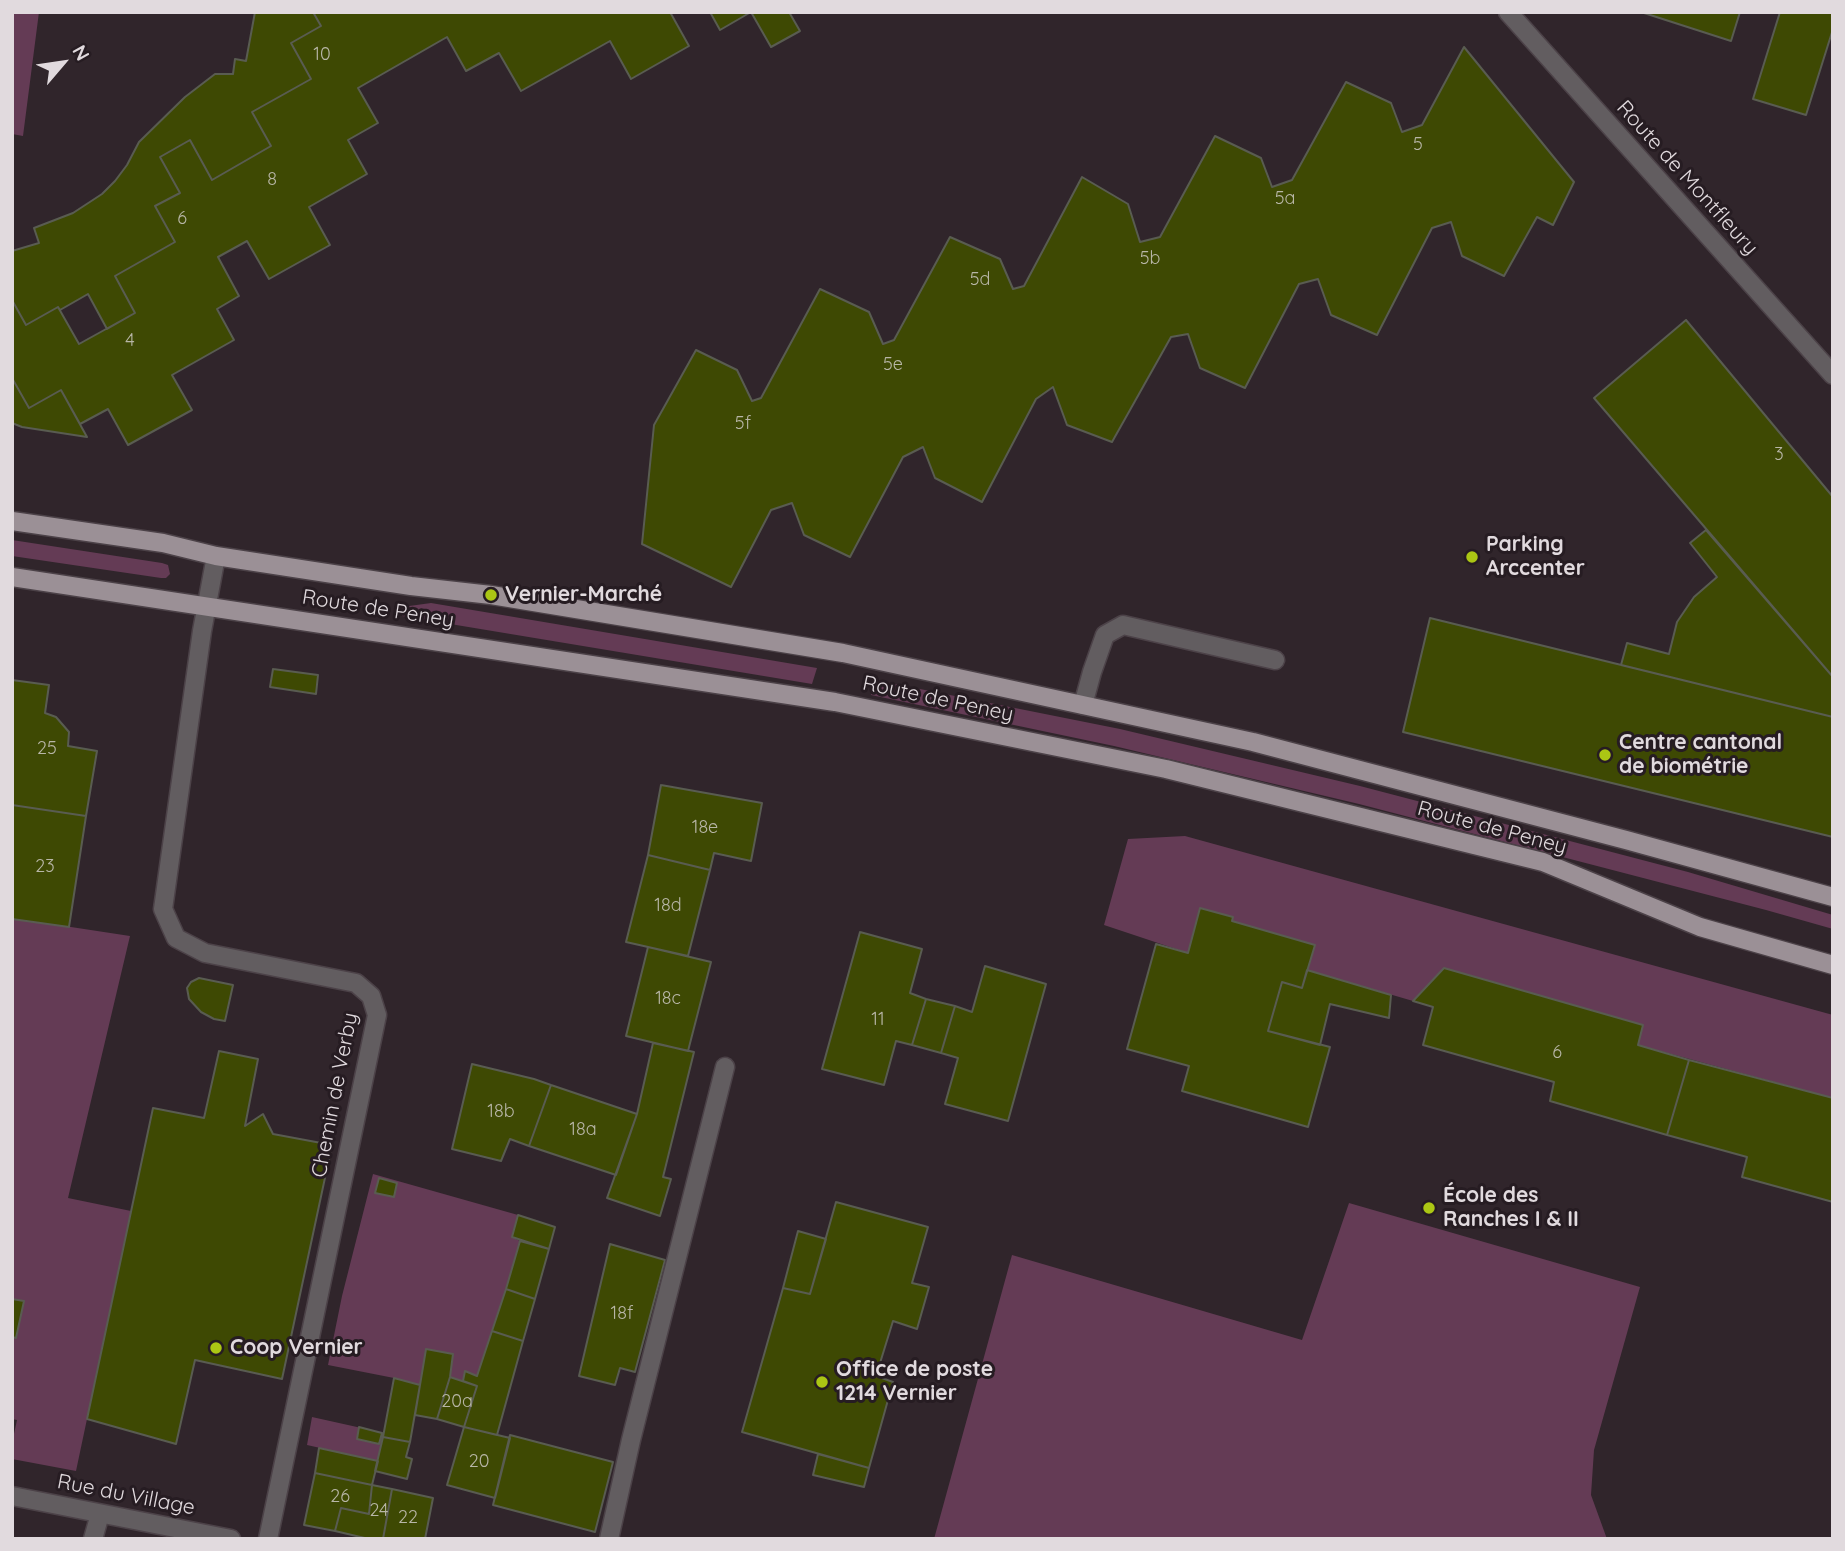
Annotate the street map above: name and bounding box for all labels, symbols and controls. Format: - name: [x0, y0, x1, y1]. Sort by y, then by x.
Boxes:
- north arrow: [28, 28, 98, 98]
- text: N: [67, 41, 95, 65]
- house number: 10: [313, 44, 331, 66]
- street label: Route de Montfleury: [1611, 96, 1763, 260]
- house number: 5: [1413, 134, 1423, 156]
- house number: 8: [267, 169, 277, 191]
- house number: 5a: [1275, 188, 1295, 210]
- house number: 6: [177, 208, 187, 230]
- house number: 5b: [1140, 248, 1160, 270]
- house number: 5d: [970, 269, 990, 291]
- house number: 4: [125, 330, 135, 352]
- house number: 5e: [883, 354, 903, 376]
- house number: 5f: [735, 413, 751, 435]
- house number: 3: [1774, 444, 1784, 466]
- place label: Parking Arccenter: [1486, 532, 1585, 582]
- marker: Parking Arccenter: [1464, 549, 1480, 565]
- place label: Vernier-Marché: [505, 582, 662, 608]
- street label: Route de Peney: [300, 585, 456, 633]
- marker: Vernier-Marché: [483, 587, 499, 603]
- street label: Route de Peney: [860, 671, 1016, 727]
- place label: Centre cantonal de biométrie: [1619, 730, 1782, 780]
- house number: 25: [37, 738, 57, 760]
- marker: Centre cantonal de biométrie: [1597, 747, 1613, 763]
- street label: Route de Peney: [1415, 796, 1569, 860]
- house number: 18e: [692, 817, 718, 839]
- house number: 23: [35, 856, 55, 878]
- house number: 18d: [654, 895, 682, 917]
- house number: 18c: [655, 988, 681, 1010]
- house number: 11: [871, 1009, 885, 1031]
- street label: Chemin de Verby: [307, 1010, 363, 1180]
- house number: 6: [1552, 1042, 1562, 1064]
- house number: 18b: [487, 1101, 515, 1123]
- house number: 18a: [569, 1119, 597, 1141]
- place label: École des Ranches I & II: [1443, 1183, 1579, 1233]
- marker: École des Ranches I & II: [1421, 1200, 1437, 1216]
- house number: 18f: [611, 1303, 633, 1325]
- place label: Coop Vernier: [230, 1335, 363, 1361]
- marker: Coop Vernier: [208, 1340, 224, 1356]
- place label: Office de poste 1214 Vernier: [836, 1357, 993, 1407]
- marker: Office de poste 1214 Vernier: [814, 1374, 830, 1390]
- house number: 20a: [441, 1391, 473, 1413]
- house number: 20: [469, 1451, 489, 1473]
- street label: Rue du Village: [55, 1469, 197, 1521]
- house number: 26: [330, 1486, 350, 1508]
- house number: 24: [369, 1500, 389, 1522]
- house number: 22: [398, 1507, 418, 1529]

